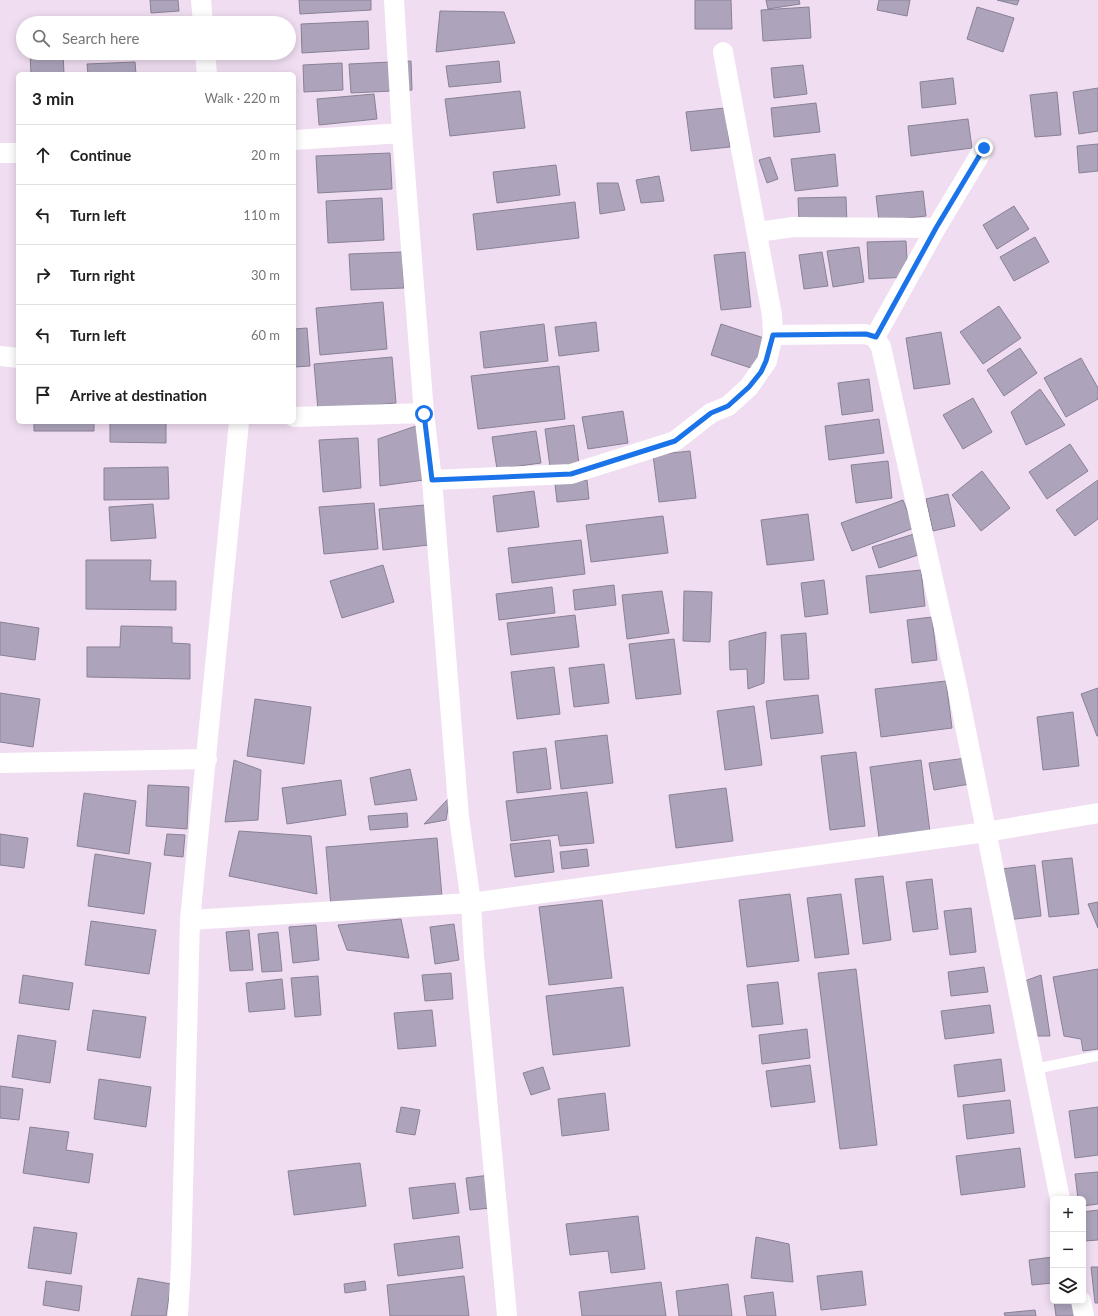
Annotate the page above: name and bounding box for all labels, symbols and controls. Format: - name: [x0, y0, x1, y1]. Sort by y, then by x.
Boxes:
- search box: [16, 16, 296, 60]
- icon: search: [30, 27, 52, 49]
- text: Search here: [62, 29, 139, 47]
- text: 3 min: [32, 88, 74, 109]
- text: Walk · 220 m: [204, 90, 280, 106]
- route end: [975, 139, 993, 157]
- icon: ahead: [32, 144, 54, 166]
- text: Continue: [70, 146, 131, 164]
- text: 20 m: [251, 147, 280, 163]
- icon: left: [32, 204, 54, 226]
- text: Turn left: [70, 206, 126, 224]
- text: 110 m: [243, 207, 280, 223]
- icon: right: [32, 264, 54, 286]
- text: Turn right: [70, 266, 135, 284]
- text: 30 m: [251, 267, 280, 283]
- icon: left: [32, 324, 54, 346]
- text: Turn left: [70, 326, 126, 344]
- text: 60 m: [251, 327, 280, 343]
- icon: arrive: [32, 384, 54, 406]
- text: Arrive at destination: [70, 386, 207, 404]
- route start: [415, 405, 433, 423]
- map controls: [1050, 1196, 1086, 1304]
- button: +: [1050, 1196, 1086, 1232]
- button: −: [1050, 1232, 1086, 1268]
- button: layers: [1050, 1268, 1086, 1304]

